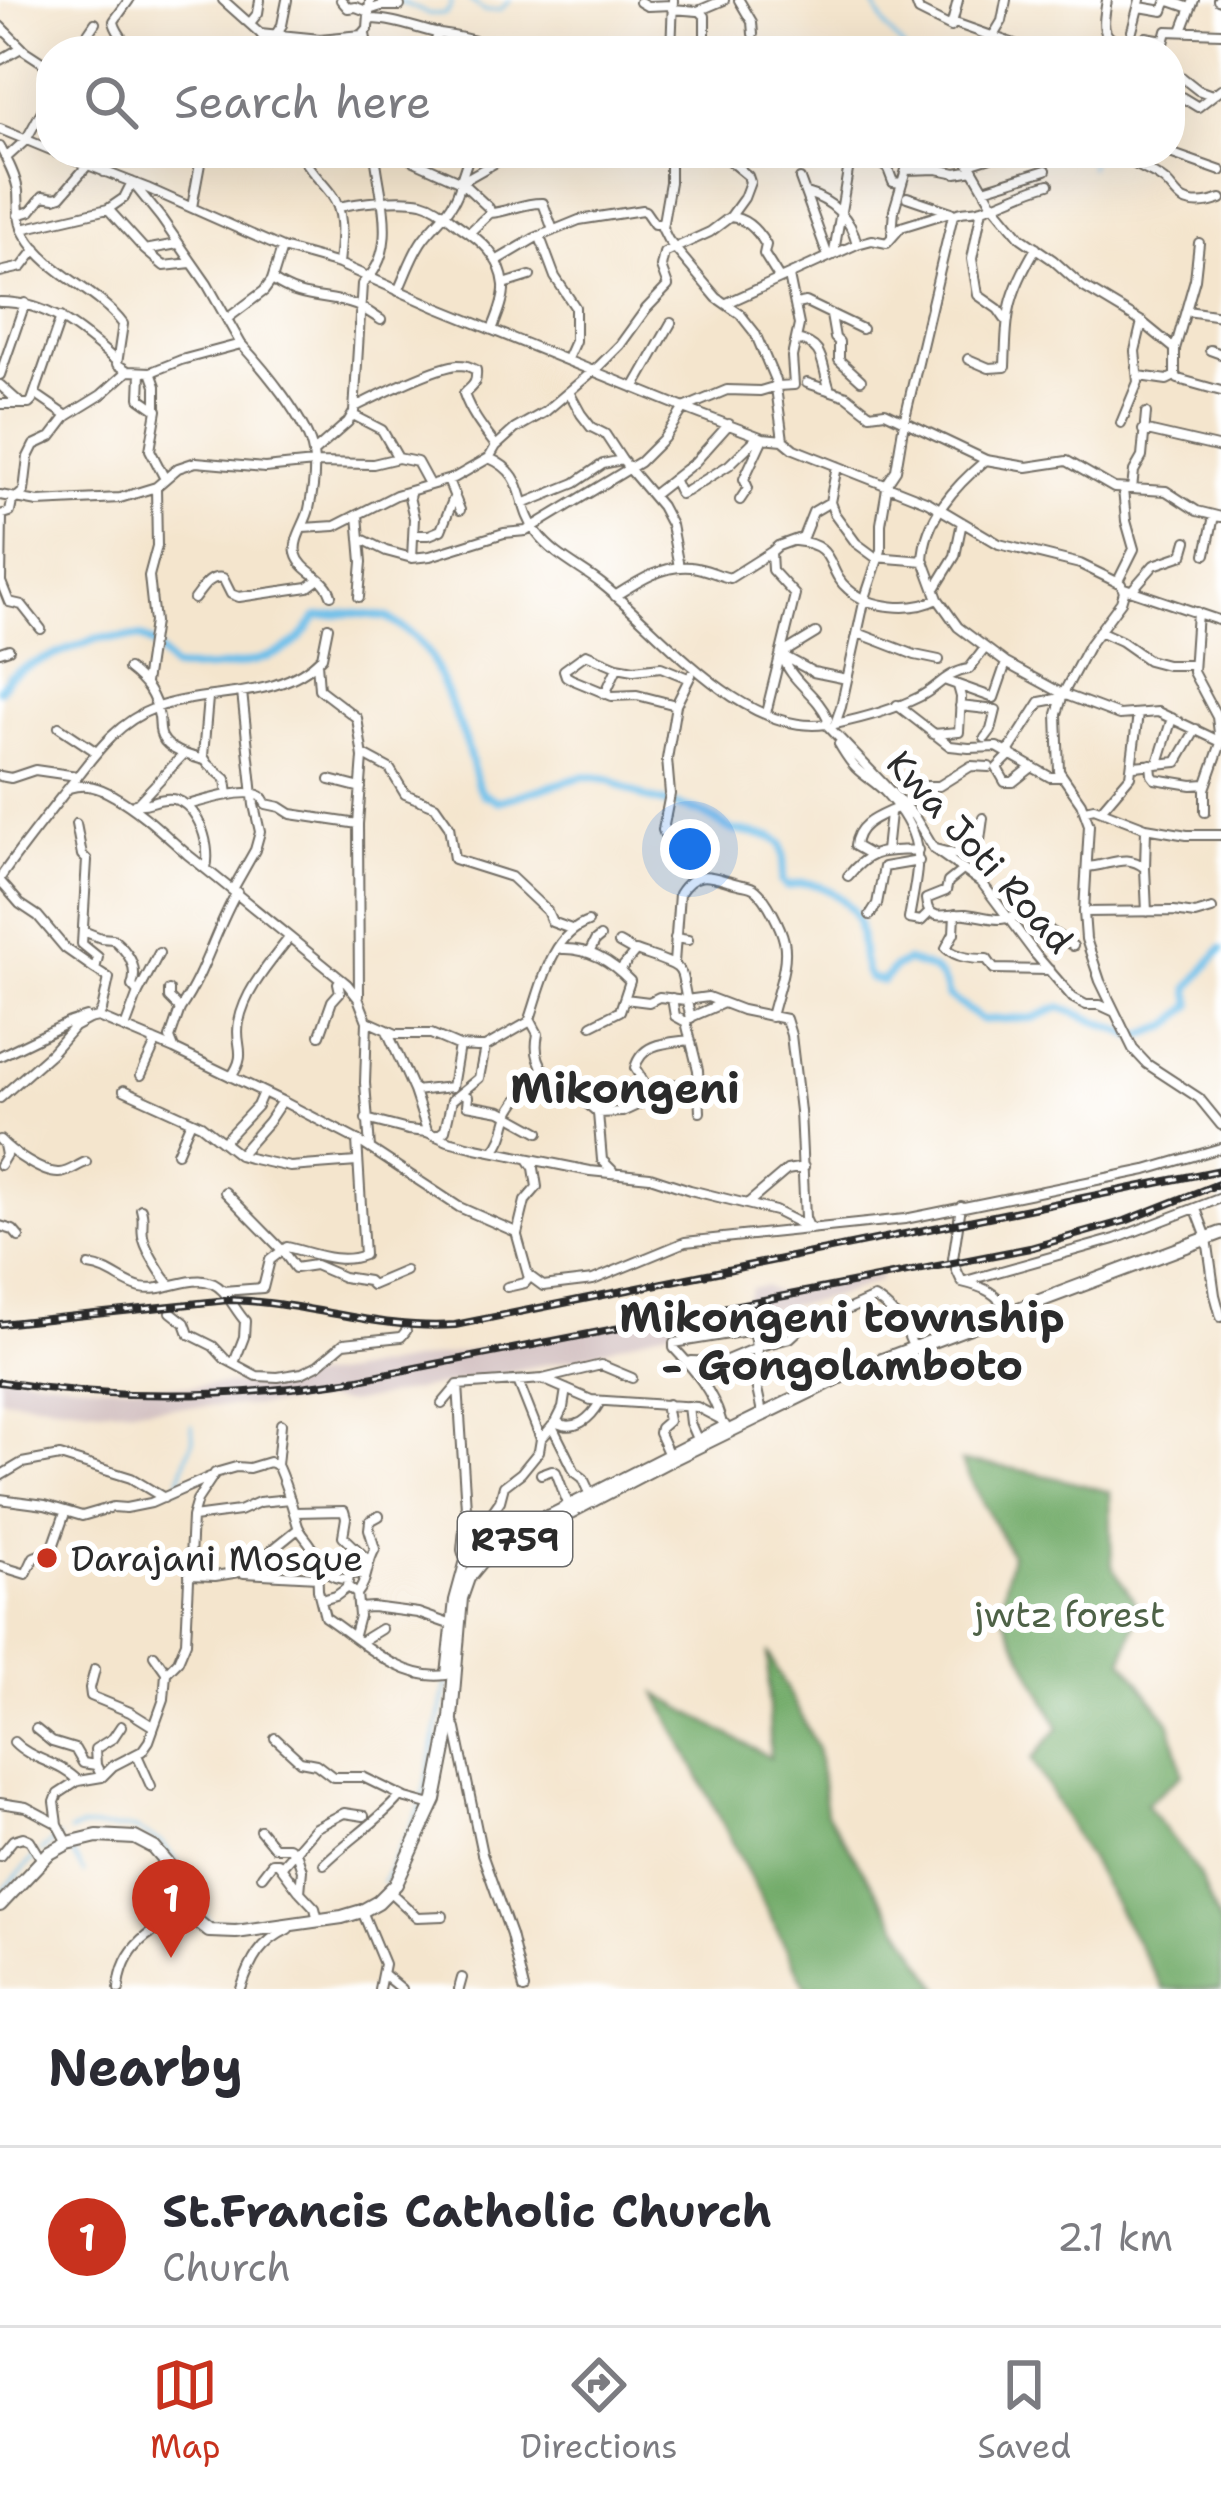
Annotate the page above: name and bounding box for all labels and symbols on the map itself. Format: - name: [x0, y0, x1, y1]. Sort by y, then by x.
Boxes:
- street label: Kwa Joti Road: [876, 740, 1084, 964]
- your location: [660, 819, 720, 879]
- district label: Mikongeni: [510, 1060, 740, 1116]
- district label: Mikongeni township - Gongolamboto: [619, 1289, 1065, 1393]
- road number: R759: [458, 1512, 572, 1566]
- place label: Darajani Mosque: [71, 1534, 363, 1583]
- marker: Darajani Mosque: [34, 1545, 60, 1571]
- park label: jwtz forest: [972, 1590, 1166, 1639]
- pin: 1: [132, 1859, 210, 1958]

